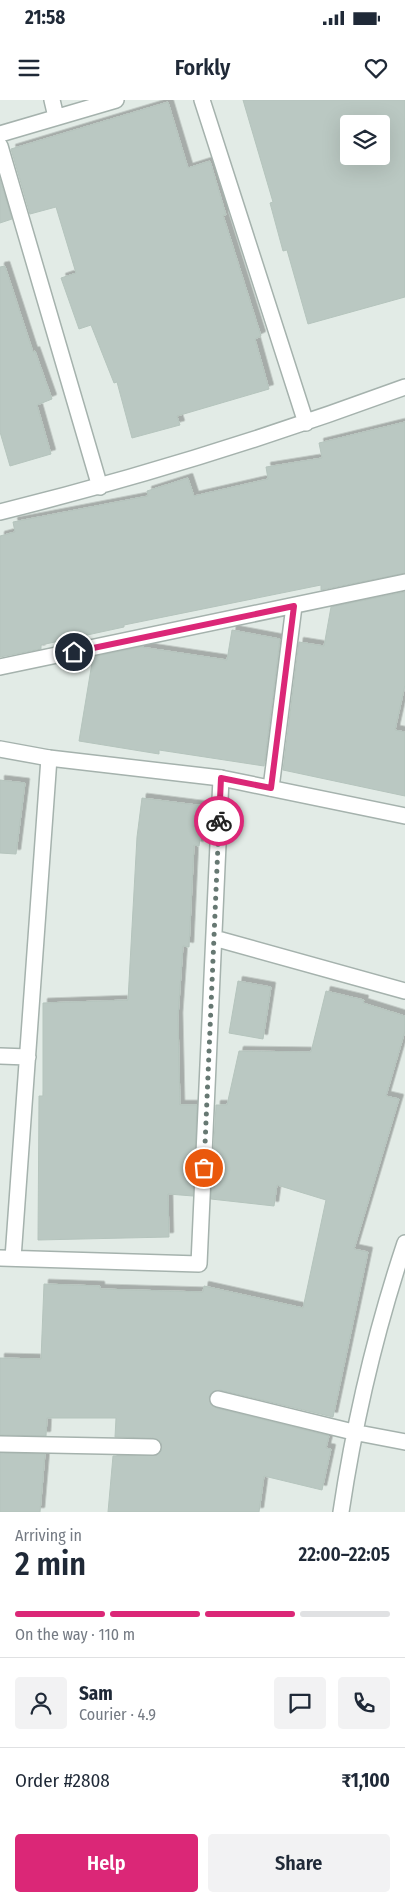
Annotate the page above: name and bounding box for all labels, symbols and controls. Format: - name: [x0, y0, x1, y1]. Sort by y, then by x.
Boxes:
- text: 21:58: [25, 6, 65, 29]
- icon: menu: [15, 54, 43, 82]
- text: Forkly: [175, 54, 230, 81]
- icon: heart: [362, 54, 390, 82]
- map controls: [340, 115, 390, 165]
- button: layers: [340, 115, 390, 165]
- pin: [53, 631, 95, 673]
- icon: home: [60, 638, 88, 666]
- courier: [194, 796, 244, 846]
- icon: bike: [205, 807, 233, 835]
- pin: [183, 1147, 225, 1189]
- icon: bag: [190, 1154, 218, 1182]
- text: Arriving in: [15, 1526, 82, 1545]
- text: 22:00–22:05: [299, 1543, 390, 1566]
- text: 2 min: [15, 1545, 86, 1583]
- text: On the way · 110 m: [15, 1625, 135, 1644]
- button: person: [15, 1677, 67, 1729]
- button: chat: [274, 1677, 326, 1729]
- button: phone: [338, 1677, 390, 1729]
- text: Sam: [79, 1682, 113, 1705]
- text: Courier · 4.9: [79, 1705, 156, 1724]
- text: Order #2808: [15, 1769, 110, 1792]
- text: ₹1,100: [341, 1769, 390, 1792]
- button: Help: [15, 1834, 198, 1892]
- button: Share: [208, 1834, 390, 1892]

